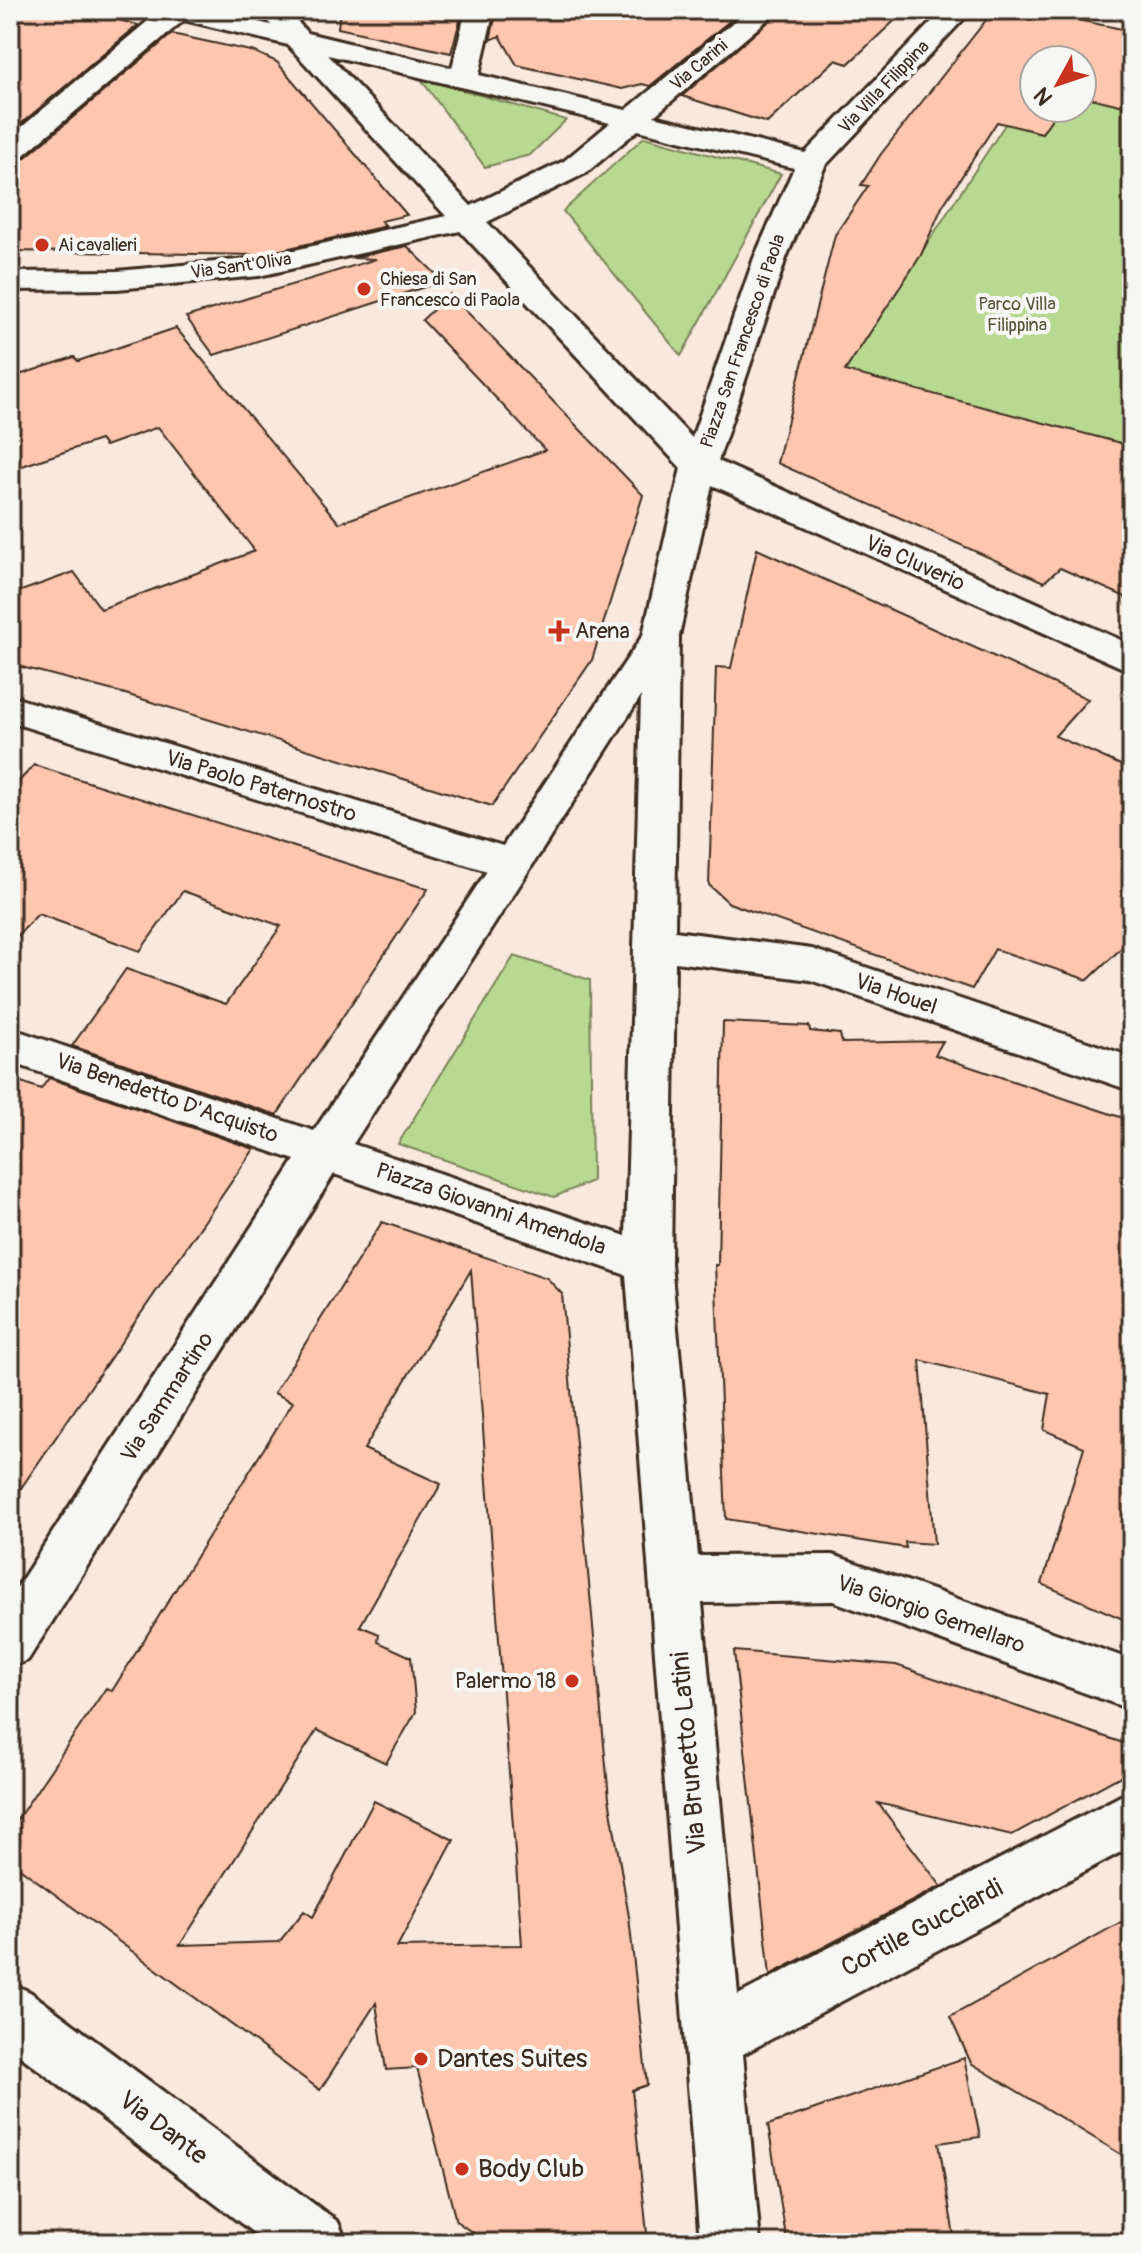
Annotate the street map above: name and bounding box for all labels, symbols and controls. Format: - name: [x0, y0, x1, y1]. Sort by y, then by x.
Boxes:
- street label: Via Carini: [665, 34, 733, 96]
- street label: Via Villa Filippina: [834, 35, 934, 139]
- north arrow: [1018, 44, 1098, 124]
- text: N: [1028, 81, 1059, 111]
- street label: Piazza San Francesco di Paola: [696, 231, 790, 451]
- place label: Ai cavalieri: [58, 234, 137, 257]
- marker: Ai cavalieri: [33, 236, 51, 254]
- street label: Via Sant'Oliva: [189, 248, 293, 284]
- place label: Chiesa di San Francesco di Paola: [380, 268, 520, 312]
- marker: Chiesa di San Francesco di Paola: [355, 280, 373, 298]
- park label: Parco Villa Filippina: [978, 293, 1056, 337]
- street label: Via Cluverio: [861, 529, 969, 597]
- place label: Arena: [575, 617, 630, 645]
- marker: Arena: [550, 622, 568, 640]
- street label: Via Paolo Paternostro: [162, 744, 360, 828]
- street label: Via Houel: [851, 967, 941, 1021]
- street label: Via Benedetto D'Acquisto: [52, 1047, 282, 1149]
- street label: Piazza Giovanni Amendola: [372, 1156, 610, 1262]
- street label: Via Sammartino: [115, 1327, 220, 1467]
- street label: Via Giorgio Gemellaro: [833, 1569, 1029, 1659]
- street label: Via Brunetto Latini: [664, 1650, 714, 1856]
- place label: Palermo 18: [455, 1667, 556, 1695]
- marker: Palermo 18: [563, 1672, 581, 1690]
- street label: Cortile Gucciardi: [836, 1872, 1008, 1984]
- place label: Dantes Suites: [437, 2043, 588, 2075]
- marker: Dantes Suites: [412, 2050, 430, 2068]
- street label: Via Dante: [112, 2084, 214, 2172]
- place label: Body Club: [478, 2153, 584, 2185]
- marker: Body Club: [453, 2160, 471, 2178]

